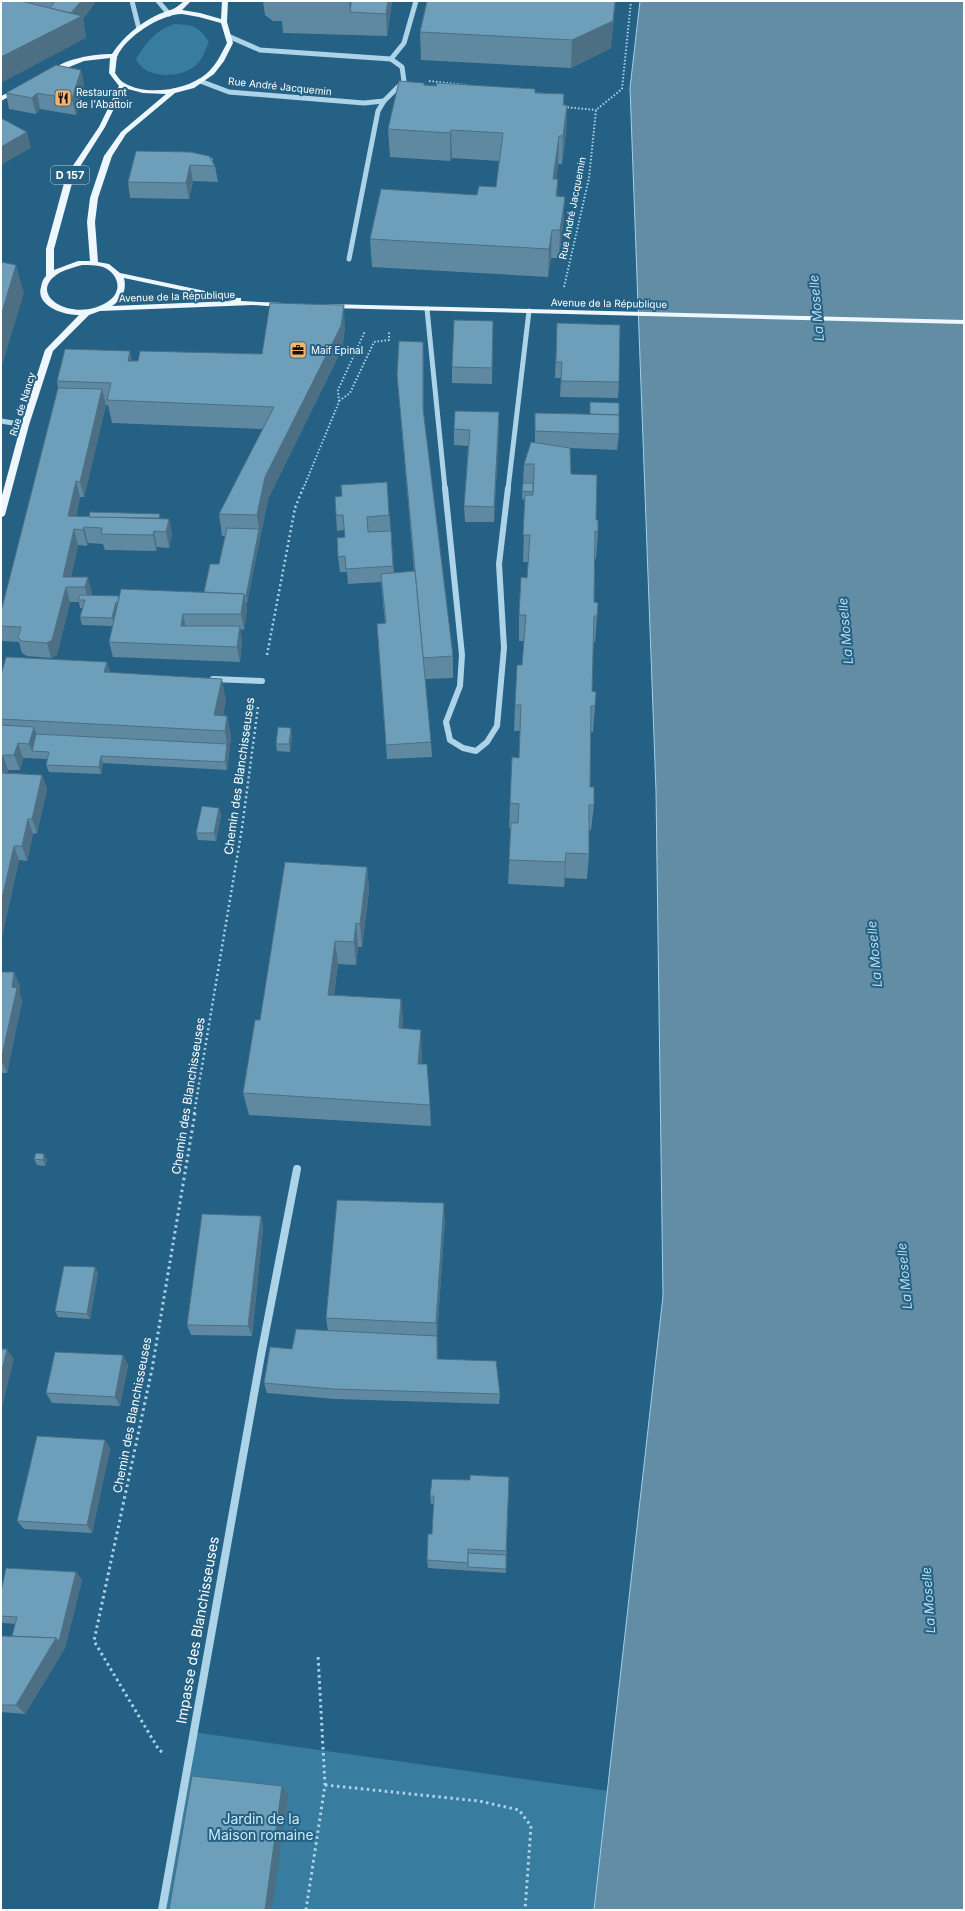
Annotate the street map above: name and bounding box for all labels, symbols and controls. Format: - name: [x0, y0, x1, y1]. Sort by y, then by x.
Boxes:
- street label: Rue André Jacquemin: [228, 75, 333, 97]
- place label: Restaurant de l'Abattoir: [76, 86, 133, 110]
- restaurant icon: Restaurant de l'Abattoir: [53, 88, 73, 108]
- street label: Rue André Jacquemin: [556, 156, 588, 260]
- road number: D 157: [51, 166, 89, 184]
- water label: La Moselle: [805, 274, 827, 342]
- street label: Avenue de la République: [119, 288, 236, 304]
- street label: Avenue de la République: [551, 296, 668, 310]
- office icon: Maif Epinal: [288, 340, 308, 360]
- place label: Maif Epinal: [311, 344, 363, 356]
- street label: Rue de Nancy: [7, 370, 37, 437]
- water label: La Moselle: [834, 597, 856, 665]
- street label: Chemin des Blanchisseuses: [221, 696, 257, 856]
- water label: La Moselle: [863, 920, 885, 988]
- street label: Chemin des Blanchisseuses: [168, 1016, 208, 1176]
- water label: La Moselle: [893, 1242, 915, 1310]
- street label: Chemin des Blanchisseuses: [109, 1336, 155, 1494]
- street label: Impasse des Blanchisseuses: [172, 1535, 222, 1725]
- water label: La Moselle: [918, 1566, 938, 1634]
- park label: Jardin de la Maison romaine: [208, 1810, 314, 1843]

